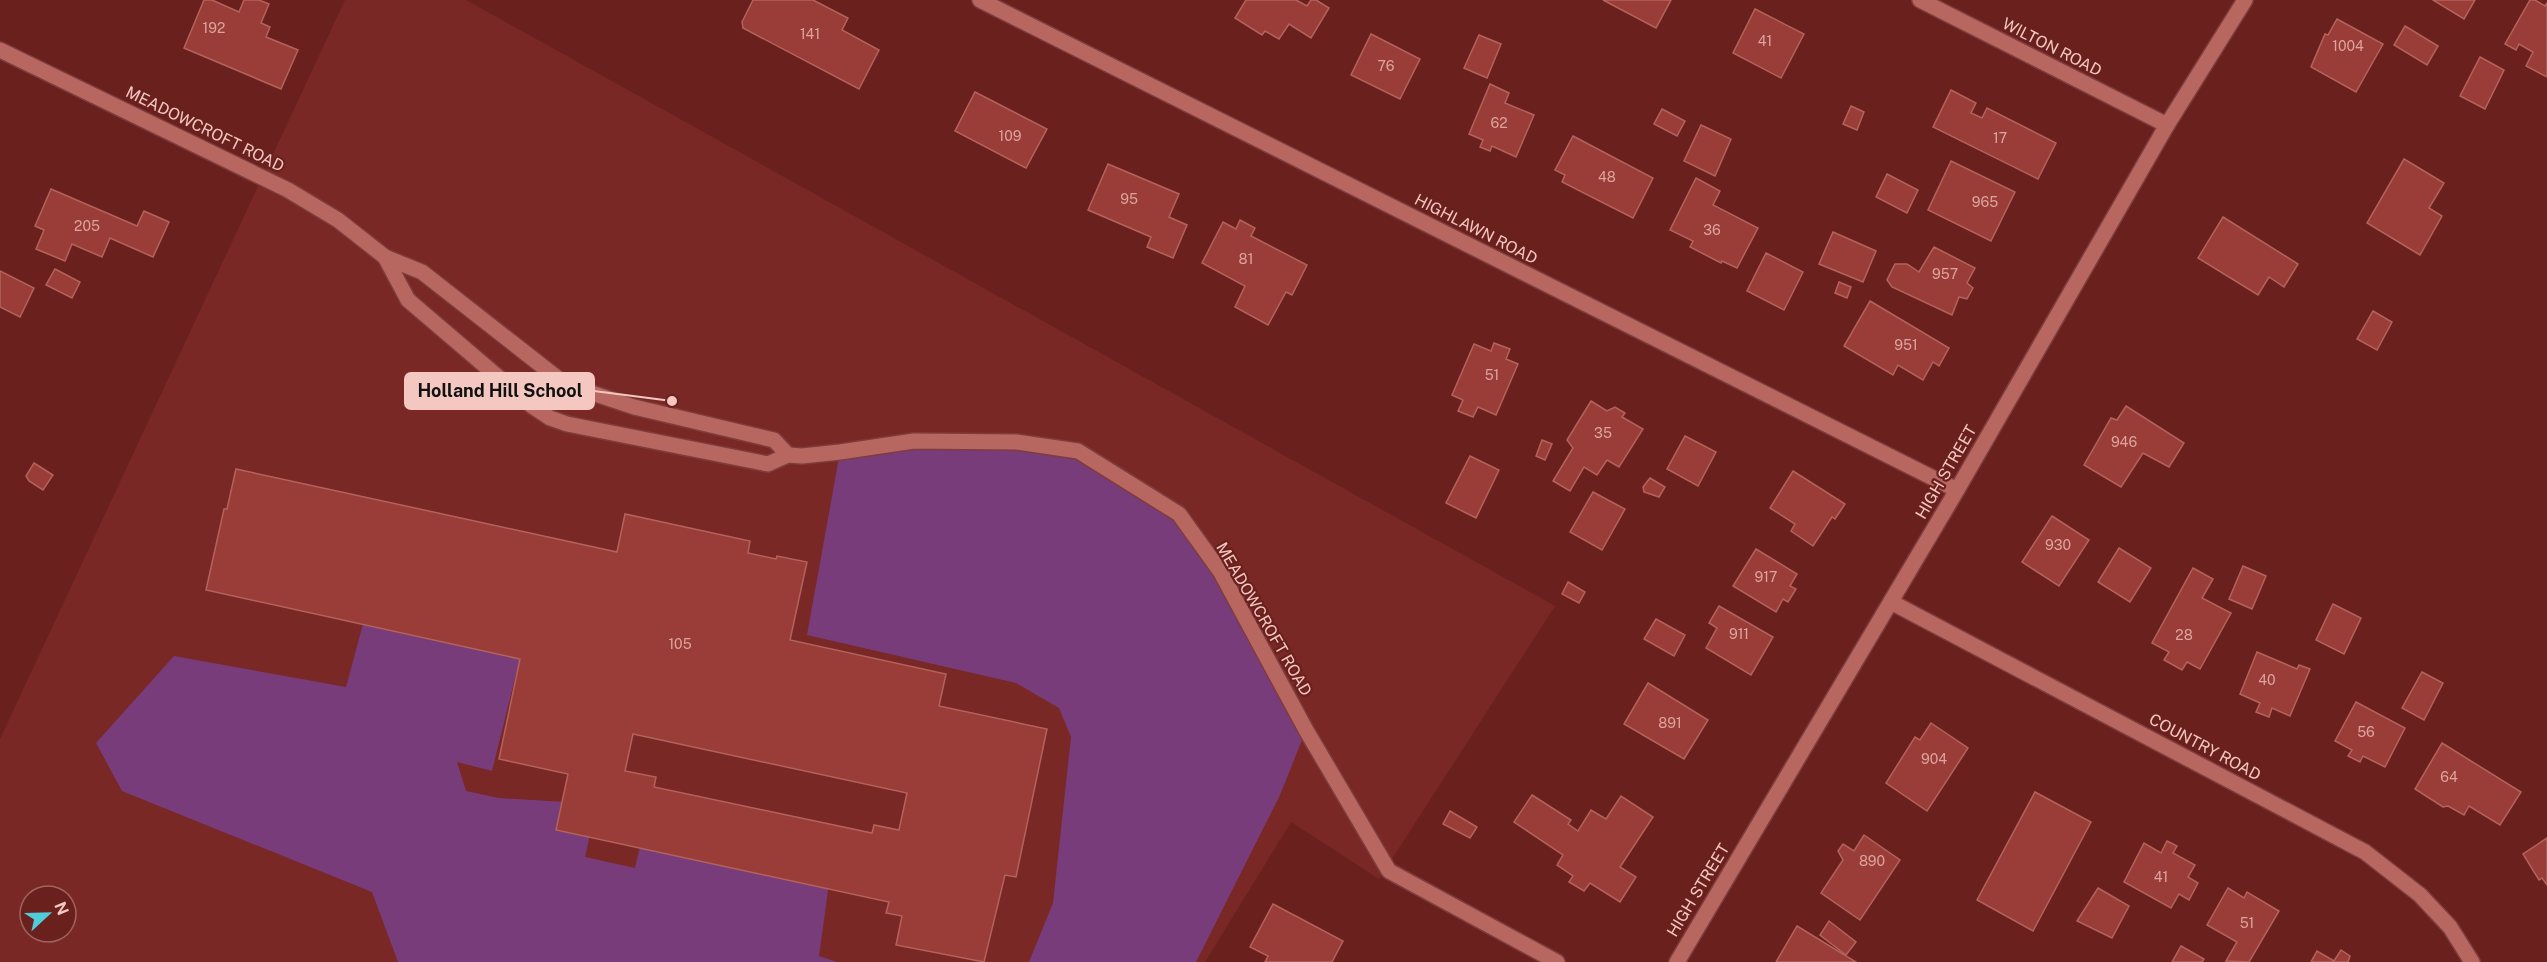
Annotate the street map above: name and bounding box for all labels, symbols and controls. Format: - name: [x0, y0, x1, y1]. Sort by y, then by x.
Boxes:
- street label: WILTON ROAD: [1999, 14, 2105, 80]
- house number: 192: [203, 20, 225, 36]
- house number: 141: [800, 26, 820, 42]
- house number: 41: [1758, 33, 1772, 49]
- house number: 1004: [2332, 38, 2364, 54]
- house number: 76: [1378, 58, 1395, 74]
- street label: MEADOWCROFT ROAD: [123, 82, 287, 176]
- house number: 62: [1490, 115, 1508, 131]
- house number: 109: [999, 128, 1022, 144]
- house number: 17: [1993, 130, 2007, 146]
- house number: 48: [1598, 169, 1616, 185]
- street label: HIGHLAWN ROAD: [1411, 190, 1541, 268]
- house number: 95: [1120, 191, 1138, 207]
- house number: 965: [1972, 194, 1998, 210]
- house number: 205: [74, 218, 100, 234]
- house number: 36: [1703, 222, 1721, 238]
- house number: 81: [1239, 251, 1253, 267]
- house number: 957: [1932, 266, 1958, 282]
- house number: 951: [1894, 337, 1918, 353]
- house number: 51: [1485, 367, 1499, 383]
- callout: Holland Hill School: [405, 373, 594, 409]
- text: Holland Hill School: [417, 380, 583, 401]
- street label: HIGH STREET: [1911, 421, 1981, 522]
- house number: 35: [1594, 425, 1612, 441]
- house number: 946: [2111, 434, 2137, 450]
- house number: 930: [2045, 537, 2071, 553]
- street label: MEADOWCROFT ROAD: [1212, 539, 1316, 699]
- house number: 917: [1755, 569, 1777, 585]
- house number: 911: [1729, 626, 1749, 642]
- house number: 28: [2175, 627, 2193, 643]
- house number: 105: [668, 636, 692, 652]
- house number: 40: [2258, 672, 2276, 688]
- street label: COUNTRY ROAD: [2146, 710, 2264, 784]
- house number: 891: [1658, 715, 1682, 731]
- house number: 56: [2357, 724, 2375, 740]
- house number: 904: [1921, 751, 1947, 767]
- house number: 64: [2440, 769, 2458, 785]
- street label: HIGH STREET: [1663, 840, 1733, 940]
- house number: 890: [1859, 853, 1885, 869]
- house number: 41: [2154, 869, 2168, 885]
- north arrow: [18, 884, 78, 944]
- text: N: [50, 899, 73, 918]
- house number: 51: [2240, 915, 2254, 931]

